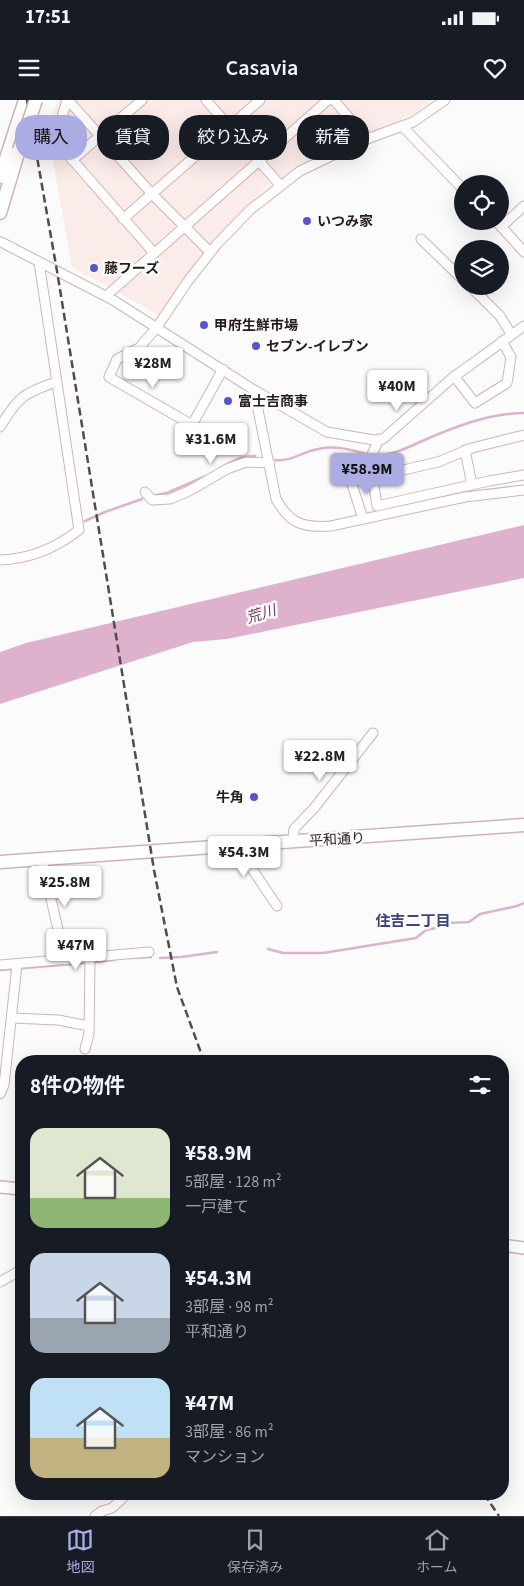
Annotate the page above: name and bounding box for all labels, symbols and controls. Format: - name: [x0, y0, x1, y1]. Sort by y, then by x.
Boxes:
- text: 17:51: [25, 4, 71, 31]
- text: Casavia: [226, 52, 298, 84]
- icon: menu: [15, 54, 43, 82]
- icon: heart: [481, 54, 509, 82]
- chip: 購入: [15, 115, 87, 160]
- chip: 賃貸: [97, 115, 169, 160]
- chip: 絞り込み: [179, 115, 287, 160]
- chip: 新着: [297, 115, 369, 160]
- map controls: [454, 175, 509, 295]
- button: locate: [454, 175, 509, 230]
- place label: いつみ家: [317, 212, 373, 232]
- marker: いつみ家: [301, 215, 313, 227]
- button: layers: [454, 240, 509, 295]
- place label: 藤フーズ: [104, 259, 159, 279]
- marker: 藤フーズ: [88, 262, 100, 274]
- place label: 甲府生鮮市場: [214, 316, 298, 336]
- marker: 甲府生鮮市場: [198, 319, 210, 331]
- place label: セブン-イレブン: [266, 337, 369, 357]
- marker: セブン-イレブン: [250, 340, 262, 352]
- pin: ¥28M: [123, 346, 183, 389]
- text: ¥28M: [134, 352, 172, 374]
- pin: ¥40M: [367, 370, 427, 412]
- text: ¥40M: [378, 375, 416, 397]
- place label: 富士吉商事: [238, 392, 308, 412]
- marker: 富士吉商事: [222, 395, 234, 407]
- pin: ¥31.6M: [170, 422, 252, 465]
- text: ¥31.6M: [186, 428, 236, 450]
- pin: ¥58.9M: [326, 452, 408, 495]
- text: ¥58.9M: [342, 458, 392, 480]
- water label: 荒川: [244, 599, 280, 629]
- pin: ¥22.8M: [279, 740, 361, 782]
- text: ¥22.8M: [295, 745, 345, 767]
- place label: 牛角: [216, 788, 244, 808]
- marker: 牛角: [248, 791, 260, 803]
- street label: 平和通り: [309, 829, 366, 851]
- pin: ¥54.3M: [203, 836, 285, 878]
- text: ¥54.3M: [219, 841, 269, 863]
- pin: ¥25.8M: [24, 866, 106, 908]
- text: ¥25.8M: [40, 871, 90, 893]
- district label: 住吉二丁目: [375, 911, 451, 932]
- pin: ¥47M: [46, 928, 106, 971]
- text: ¥47M: [57, 934, 95, 956]
- text: 8件の物件: [30, 1071, 125, 1101]
- icon: filters: [466, 1071, 494, 1099]
- text: ¥58.9M: [185, 1138, 252, 1168]
- icon: home: [70, 1148, 130, 1208]
- text: 5部屋 · 128 m²: [185, 1171, 282, 1193]
- text: 一戸建て: [185, 1196, 249, 1218]
- text: ¥54.3M: [185, 1263, 252, 1293]
- icon: home: [70, 1273, 130, 1333]
- text: 3部屋 · 98 m²: [185, 1296, 274, 1318]
- text: 平和通り: [185, 1321, 249, 1343]
- text: ¥47M: [185, 1388, 234, 1418]
- icon: home: [70, 1398, 130, 1458]
- text: 3部屋 · 86 m²: [185, 1421, 274, 1443]
- text: マンション: [185, 1446, 265, 1468]
- tab: 地図: [66, 1526, 94, 1578]
- tab: 保存済み: [227, 1526, 283, 1578]
- tab: ホーム: [416, 1526, 458, 1578]

